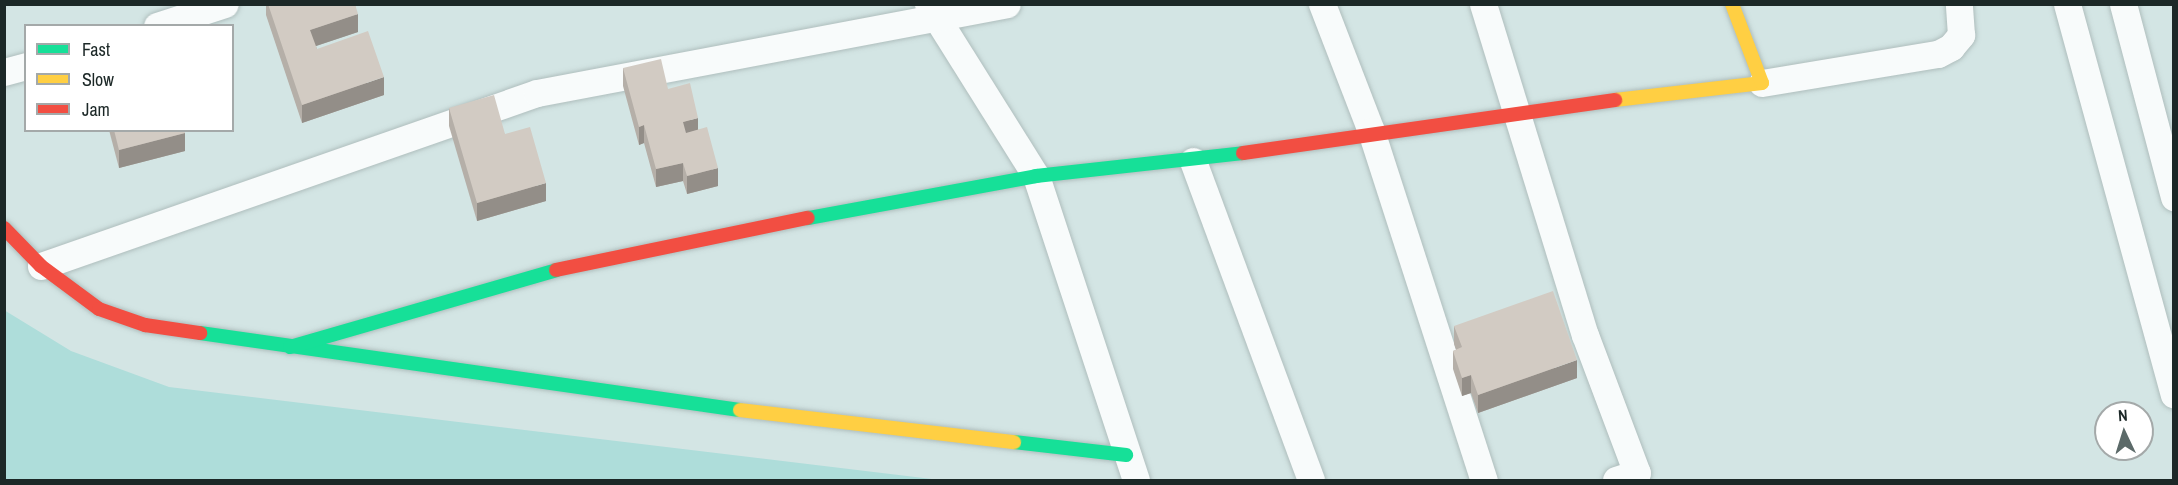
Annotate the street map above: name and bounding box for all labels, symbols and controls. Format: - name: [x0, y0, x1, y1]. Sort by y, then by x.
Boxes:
- legend: [24, 24, 234, 132]
- text: Fast: [82, 37, 110, 62]
- text: Slow: [82, 67, 114, 92]
- text: Jam: [82, 97, 110, 122]
- north arrow: [2094, 401, 2154, 461]
- text: N: [2117, 404, 2128, 426]

